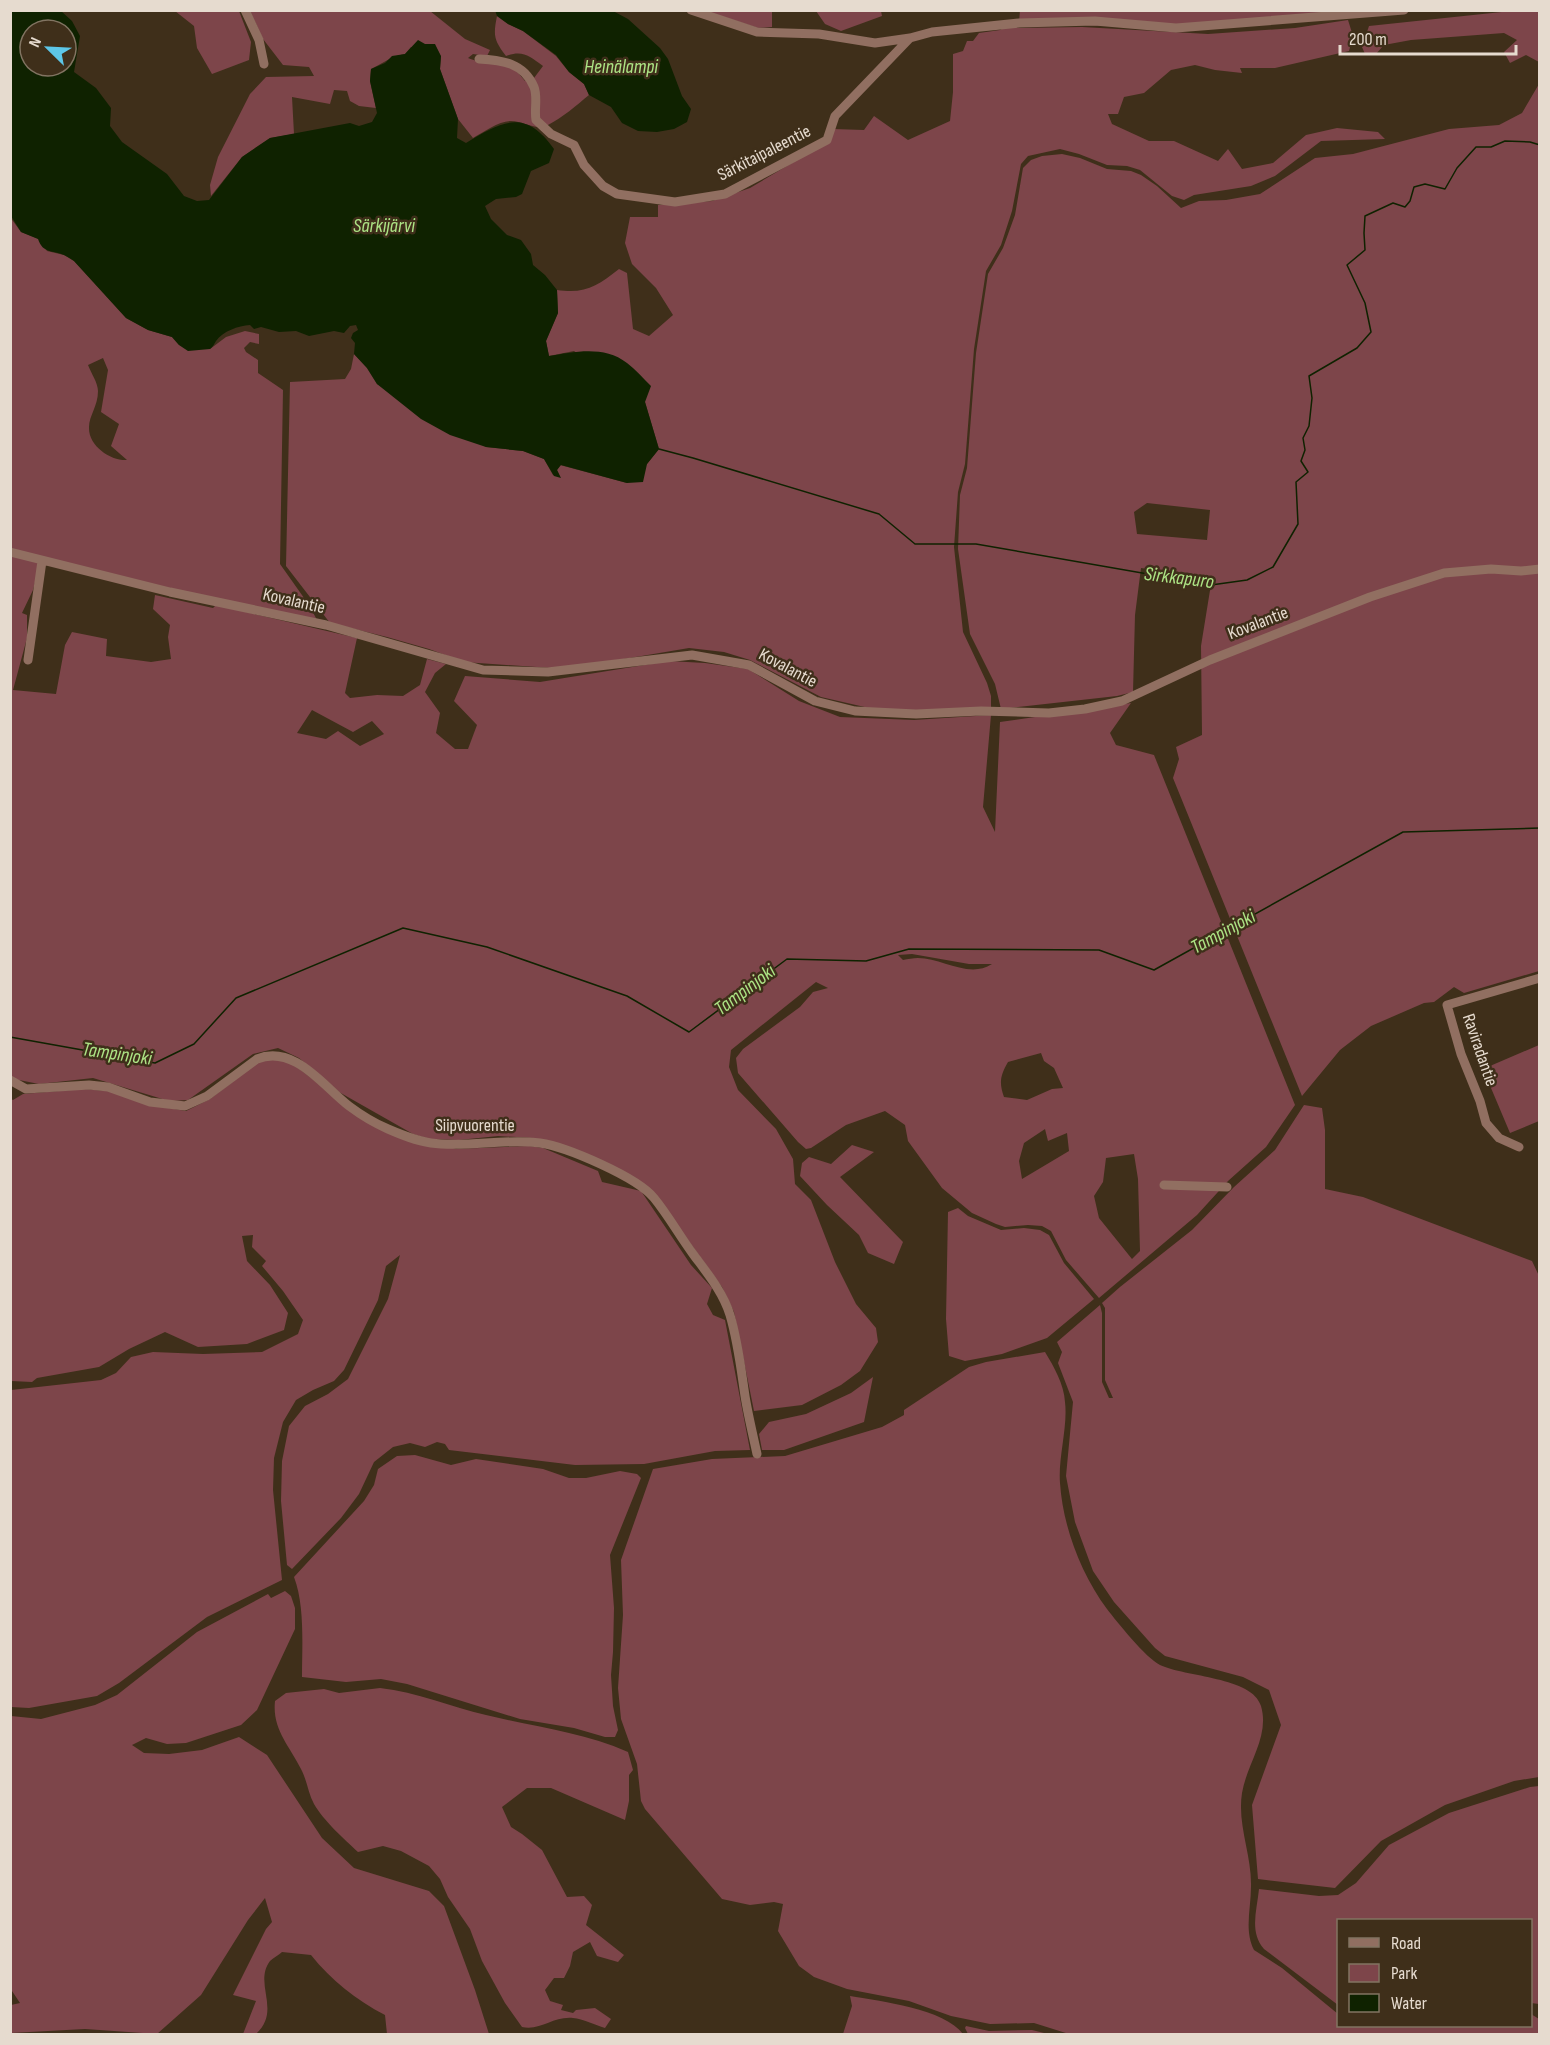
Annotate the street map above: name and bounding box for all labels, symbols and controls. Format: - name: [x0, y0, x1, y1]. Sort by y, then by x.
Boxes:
- north arrow: [18, 18, 78, 78]
- scale bar: [1340, 18, 1516, 56]
- text: 200 m: [1349, 29, 1387, 50]
- text: N: [25, 35, 46, 50]
- water label: Heinälampi: [584, 55, 659, 79]
- street label: Särkitaipaleentie: [714, 121, 814, 185]
- water label: Särkijärvi: [353, 214, 416, 238]
- water label: Sirkkapuro: [1143, 562, 1215, 594]
- street label: Kovalantie: [261, 584, 327, 618]
- street label: Kovalantie: [1225, 602, 1291, 644]
- street label: Kovalantie: [755, 644, 821, 692]
- water label: Tampinjoki: [1187, 904, 1261, 959]
- water label: Tampinjoki: [710, 958, 781, 1021]
- street label: Raviradantie: [1458, 1011, 1502, 1089]
- water label: Tampinjoki: [81, 1037, 155, 1071]
- street label: Siipvuorentie: [435, 1115, 515, 1136]
- legend: [1337, 1919, 1532, 2027]
- text: Road: [1391, 1933, 1421, 1954]
- text: Park: [1391, 1963, 1417, 1984]
- text: Water: [1391, 1993, 1427, 2014]

